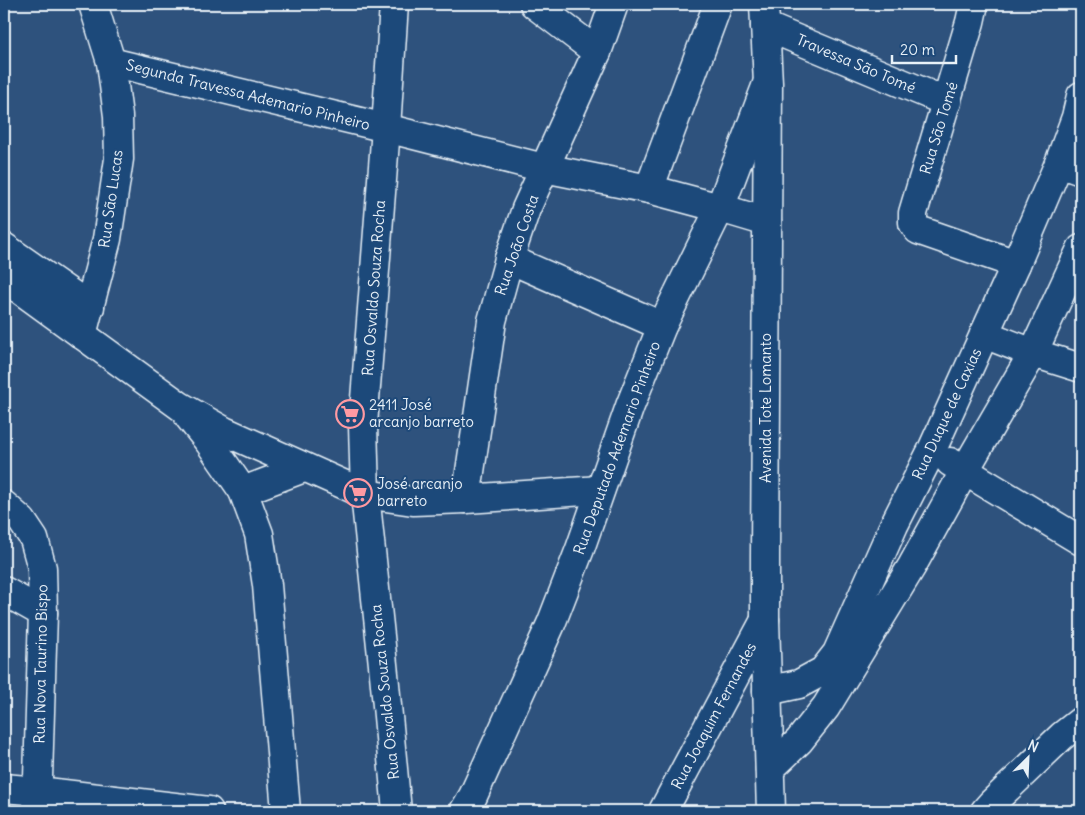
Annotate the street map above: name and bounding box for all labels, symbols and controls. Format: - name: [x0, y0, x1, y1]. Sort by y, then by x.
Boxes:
- street label: Travessa São Tomé: [794, 30, 919, 97]
- scale bar: [892, 32, 956, 64]
- text: 20 m: [900, 40, 935, 59]
- street label: Segunda Travessa Ademario Pinheiro: [124, 55, 372, 134]
- street label: Rua São Tomé: [915, 79, 962, 176]
- street label: Rua São Lucas: [94, 149, 127, 249]
- street label: Rua João Costa: [490, 192, 543, 298]
- street label: Rua Osvaldo Souza Rocha: [358, 199, 389, 376]
- street label: Avenida Tote Lomanto: [756, 333, 775, 483]
- street label: Rua Deputado Ademario Pinheiro: [569, 338, 664, 557]
- street label: Rua Duque de Caxias: [908, 345, 985, 483]
- place label: 2411 José arcanjo barreto: [369, 395, 474, 431]
- supermarket icon: 2411 José arcanjo barreto: [335, 399, 365, 429]
- place label: José arcanjo barreto: [377, 474, 463, 510]
- supermarket icon: José arcanjo barreto: [343, 478, 373, 508]
- street label: Rua Nova Taurino Bispo: [30, 584, 51, 744]
- street label: Rua Osvaldo Souza Rocha: [366, 603, 403, 781]
- street label: Rua Joaquim Fernandes: [667, 639, 760, 792]
- north arrow: [1002, 732, 1052, 782]
- text: N: [1025, 736, 1041, 756]

